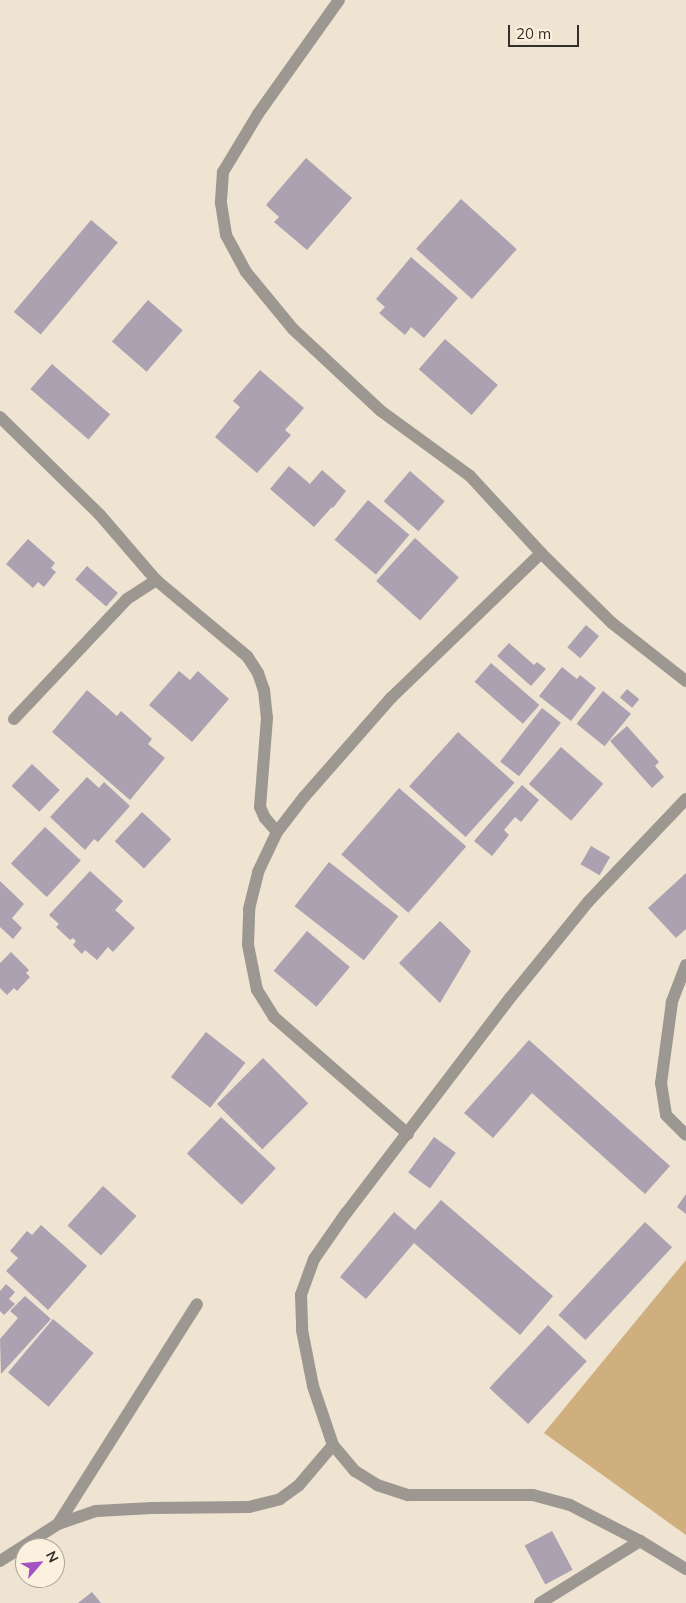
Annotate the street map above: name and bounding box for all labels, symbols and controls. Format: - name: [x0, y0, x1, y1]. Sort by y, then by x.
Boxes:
- scale bar: [511, 15, 582, 47]
- text: 20 m: [516, 24, 551, 43]
- north arrow: [15, 1538, 65, 1588]
- text: N: [42, 1548, 63, 1565]

